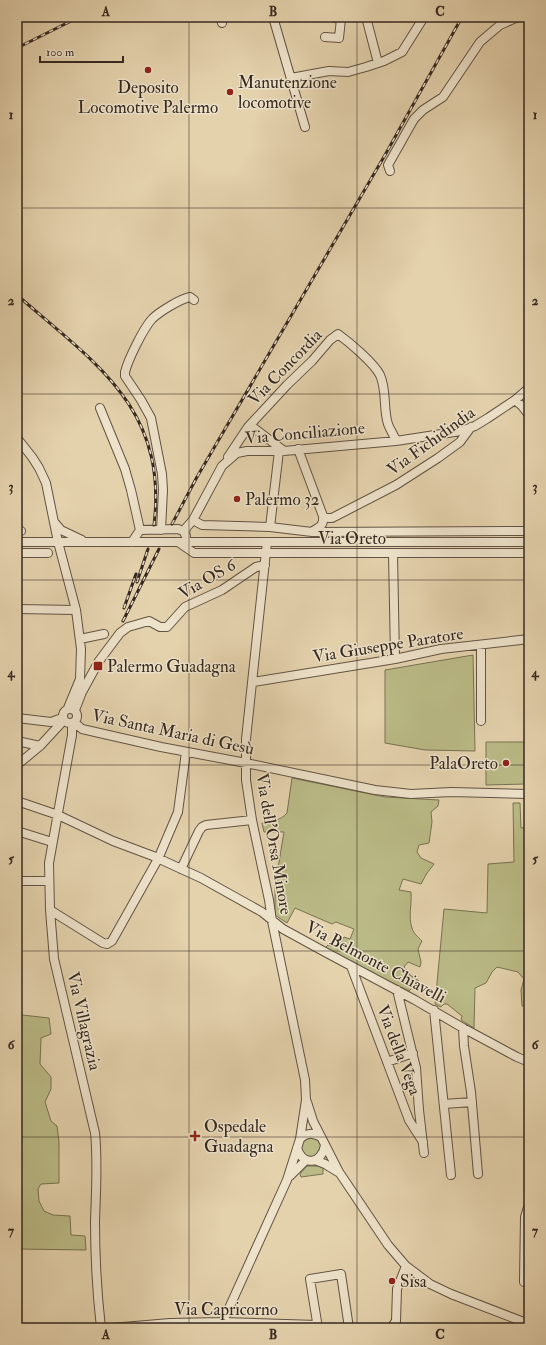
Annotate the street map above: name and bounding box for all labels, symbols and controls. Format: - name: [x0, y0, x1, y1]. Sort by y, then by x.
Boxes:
- text: A: [101, 4, 111, 20]
- text: B: [269, 4, 277, 20]
- text: C: [435, 4, 445, 20]
- scale bar: [40, 38, 123, 64]
- text: 100 m: [46, 45, 75, 60]
- marker: Deposito Locomotive Palermo: [143, 65, 153, 75]
- place label: Manutenzione locomotive: [238, 72, 337, 113]
- place label: Deposito Locomotive Palermo: [78, 77, 218, 118]
- marker: Manutenzione locomotive: [225, 87, 235, 97]
- text: 1: [9, 107, 14, 123]
- text: 1: [533, 107, 538, 123]
- text: 2: [8, 293, 15, 309]
- text: 2: [532, 293, 539, 309]
- street label: Via Concordia: [244, 324, 327, 409]
- street label: Via Fichidindia: [383, 401, 480, 480]
- street label: Via Conciliazione: [244, 417, 366, 449]
- text: 3: [9, 479, 14, 495]
- text: 3: [533, 479, 538, 495]
- place label: Palermo 32: [245, 489, 320, 510]
- marker: Palermo 32: [232, 494, 242, 504]
- street label: Via Oreto: [318, 528, 386, 549]
- street label: Via OS 6: [175, 554, 241, 604]
- street label: Via Giuseppe Paratore: [311, 623, 465, 668]
- place label: Palermo Guadagna: [107, 656, 237, 677]
- marker: Palermo Guadagna: [92, 660, 104, 672]
- text: 4: [6, 665, 15, 681]
- text: 4: [530, 665, 539, 681]
- street label: Via Santa Maria di Gesù: [90, 705, 256, 760]
- place label: PalaOreto: [429, 753, 498, 774]
- marker: PalaOreto: [501, 758, 511, 768]
- street label: Via dell'Orsa Minore: [251, 772, 297, 916]
- text: 5: [8, 851, 14, 867]
- text: 5: [532, 851, 538, 867]
- street label: Via Belmonte Chiavelli: [302, 916, 450, 1008]
- street label: Via Villagrazia: [62, 970, 106, 1073]
- street label: Via della Vega: [372, 1002, 426, 1099]
- text: 6: [8, 1037, 16, 1053]
- text: 6: [532, 1037, 540, 1053]
- place label: Ospedale Guadagna: [204, 1116, 275, 1157]
- marker: Ospedale Guadagna: [189, 1130, 201, 1142]
- text: 7: [8, 1223, 15, 1239]
- text: 7: [532, 1223, 539, 1239]
- place label: Sisa: [400, 1271, 428, 1292]
- marker: Sisa: [387, 1276, 397, 1286]
- street label: Via Capricorno: [174, 1299, 278, 1321]
- text: A: [101, 1327, 111, 1343]
- text: B: [269, 1327, 277, 1343]
- text: C: [435, 1327, 445, 1343]

